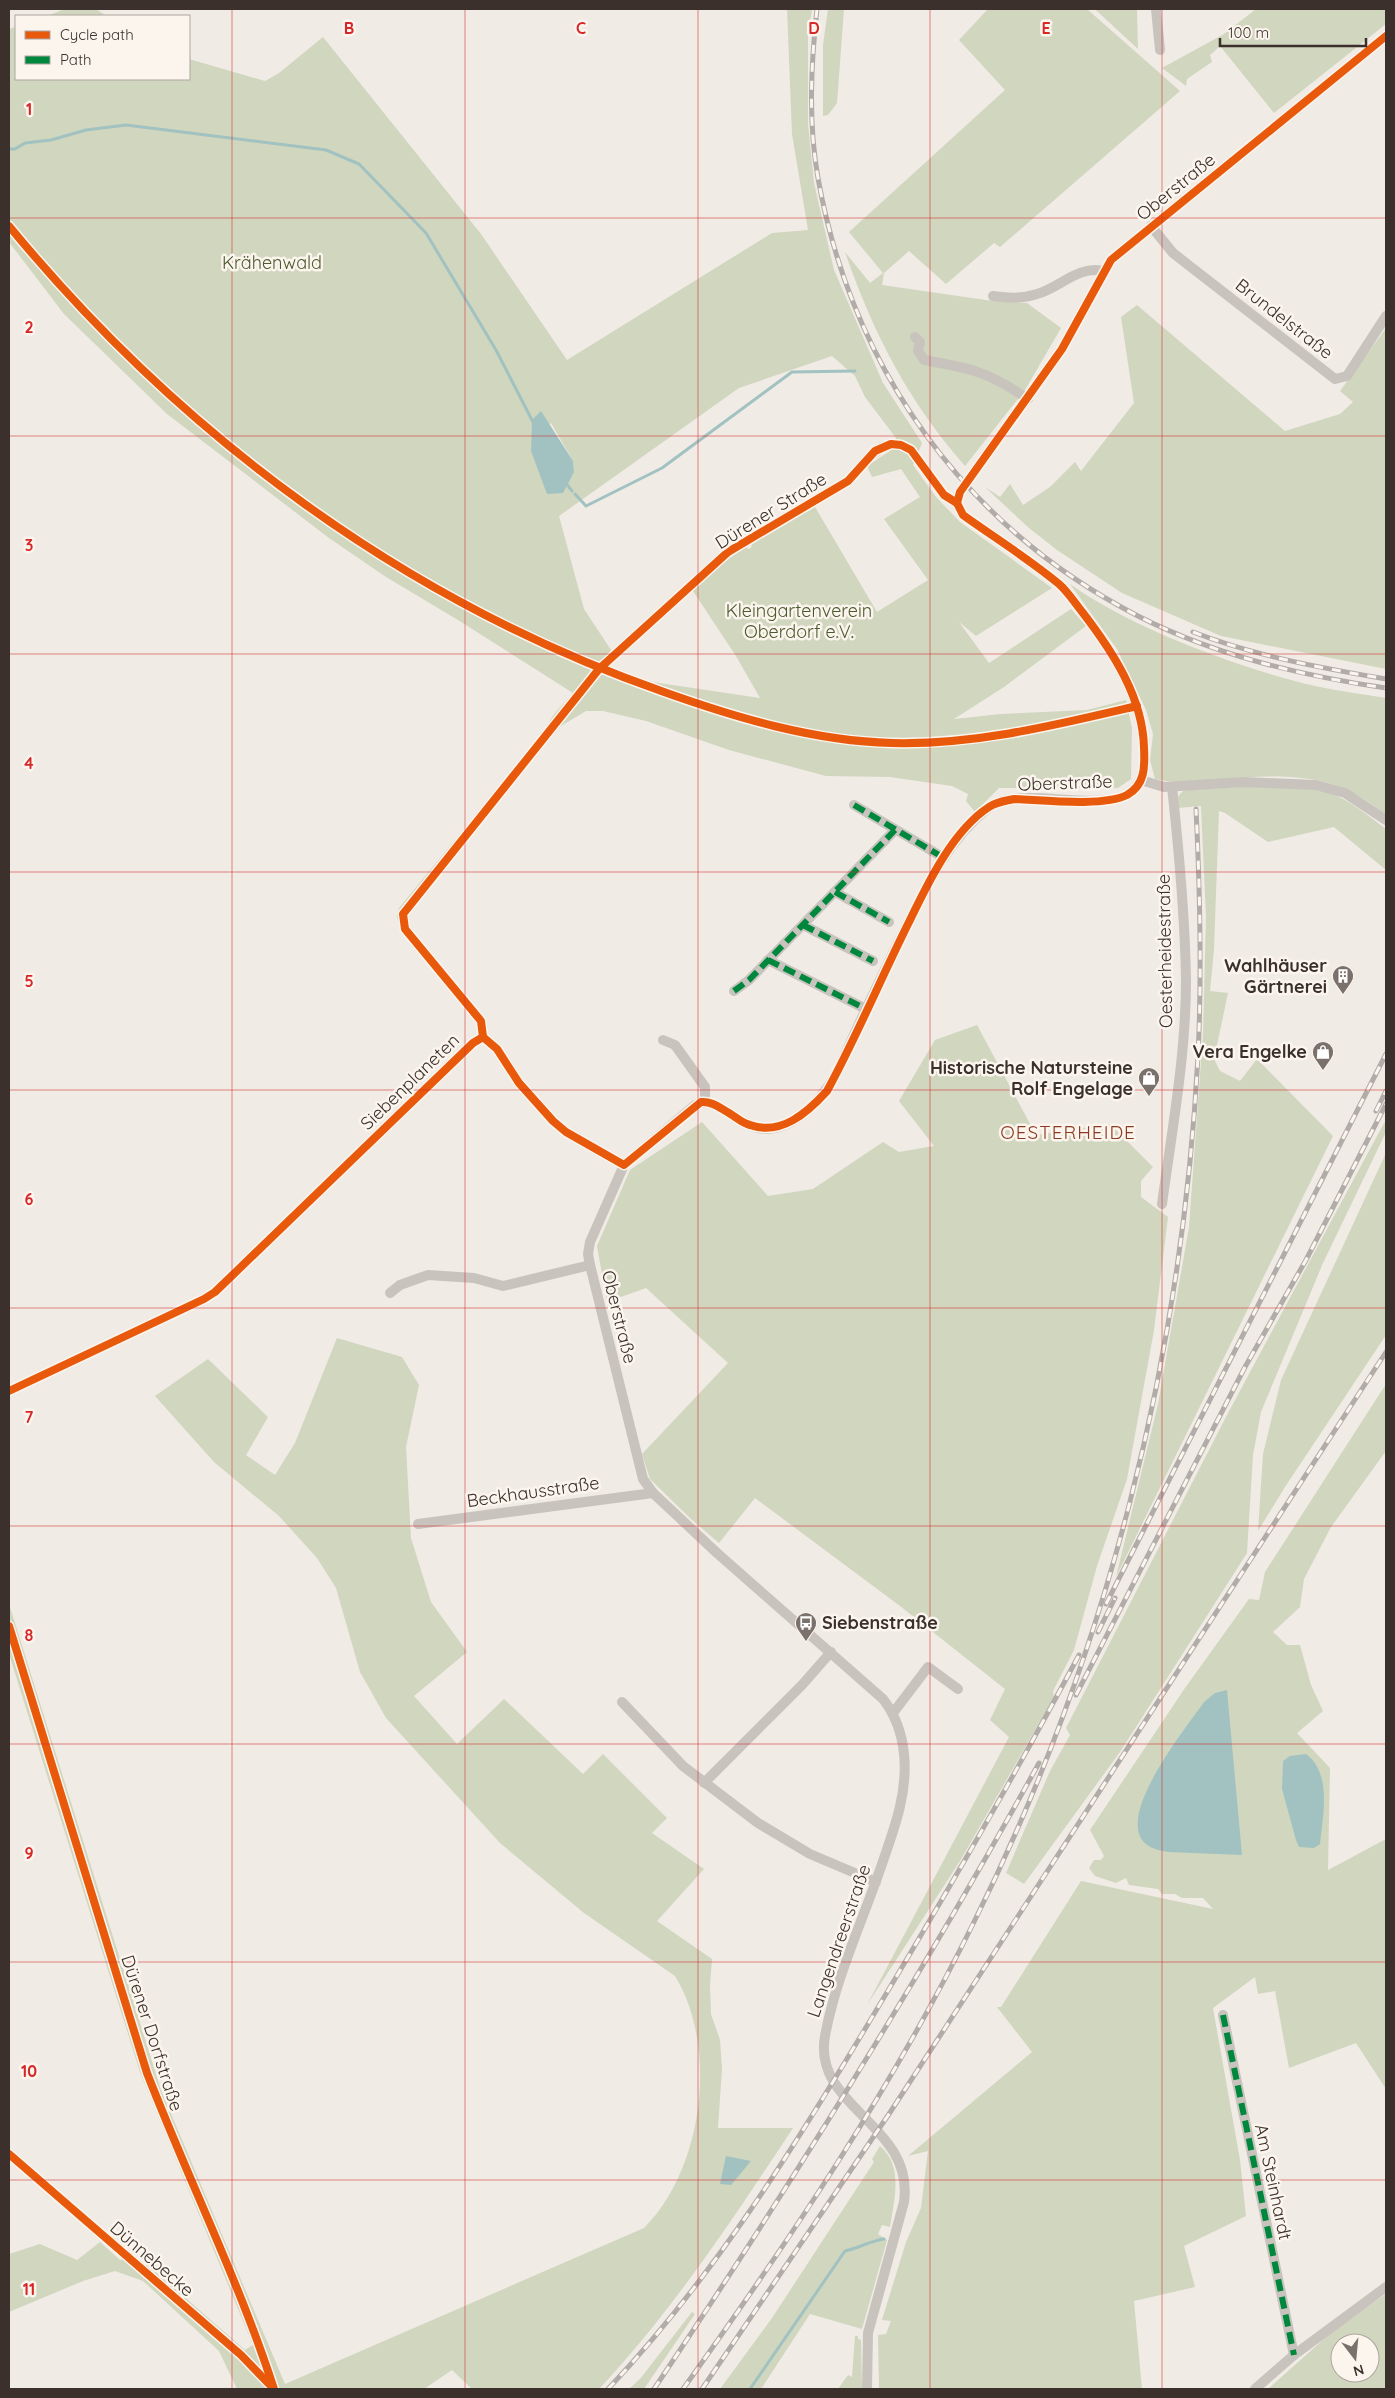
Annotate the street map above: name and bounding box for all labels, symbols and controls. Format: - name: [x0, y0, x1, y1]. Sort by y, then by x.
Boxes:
- legend: [15, 15, 190, 80]
- scale bar: [1220, 15, 1366, 47]
- text: B: [344, 18, 354, 38]
- text: C: [576, 18, 586, 38]
- text: D: [808, 18, 820, 38]
- text: E: [1041, 18, 1051, 38]
- text: 100 m: [1228, 23, 1269, 42]
- text: Cycle path: [60, 25, 134, 44]
- text: Path: [60, 50, 92, 69]
- text: 1: [26, 99, 32, 119]
- street label: Oberstraße: [1132, 148, 1220, 225]
- park label: Krähenwald: [222, 251, 322, 274]
- street label: Brundelstraße: [1231, 273, 1338, 364]
- text: 2: [24, 317, 34, 337]
- street label: Dürener Straße: [711, 467, 831, 554]
- text: 3: [25, 535, 33, 555]
- park label: Kleingartenverein Oberdorf e.V.: [726, 599, 872, 643]
- text: 4: [24, 753, 34, 773]
- street label: Oberstraße: [1017, 769, 1113, 796]
- street label: Oesterheidestraße: [1152, 874, 1177, 1028]
- place label: Wahlhäuser Gärtnerei: [1224, 954, 1327, 998]
- building icon: Wahlhäuser Gärtnerei: [1331, 964, 1355, 995]
- text: 5: [24, 971, 34, 991]
- street label: Siebenplaneten: [355, 1029, 464, 1135]
- place label: Vera Engelke: [1193, 1040, 1307, 1063]
- shop icon: Vera Engelke: [1311, 1040, 1335, 1071]
- place label: Historische Natursteine Rolf Engelage: [930, 1056, 1133, 1100]
- shop icon: Historische Natursteine Rolf Engelage: [1137, 1066, 1161, 1097]
- district label: OESTERHEIDE: [1000, 1120, 1136, 1144]
- text: 6: [25, 1189, 34, 1209]
- street label: Oberstraße: [597, 1268, 642, 1366]
- text: 7: [25, 1407, 34, 1427]
- street label: Beckhausstraße: [465, 1471, 601, 1512]
- bus stop icon: Siebenstraße: [794, 1611, 818, 1642]
- place label: Siebenstraße: [822, 1611, 938, 1634]
- text: 8: [25, 1625, 34, 1645]
- text: 9: [24, 1843, 34, 1863]
- street label: Langendreerstraße: [802, 1861, 875, 2020]
- street label: Dürener Dorfstraße: [116, 1952, 189, 2114]
- text: 10: [21, 2061, 37, 2081]
- street label: Am Steinhardt: [1250, 2122, 1297, 2242]
- street label: Dünnebecke: [106, 2216, 199, 2301]
- text: 11: [23, 2279, 35, 2299]
- north arrow: [1330, 2333, 1380, 2383]
- text: N: [1351, 2360, 1366, 2381]

